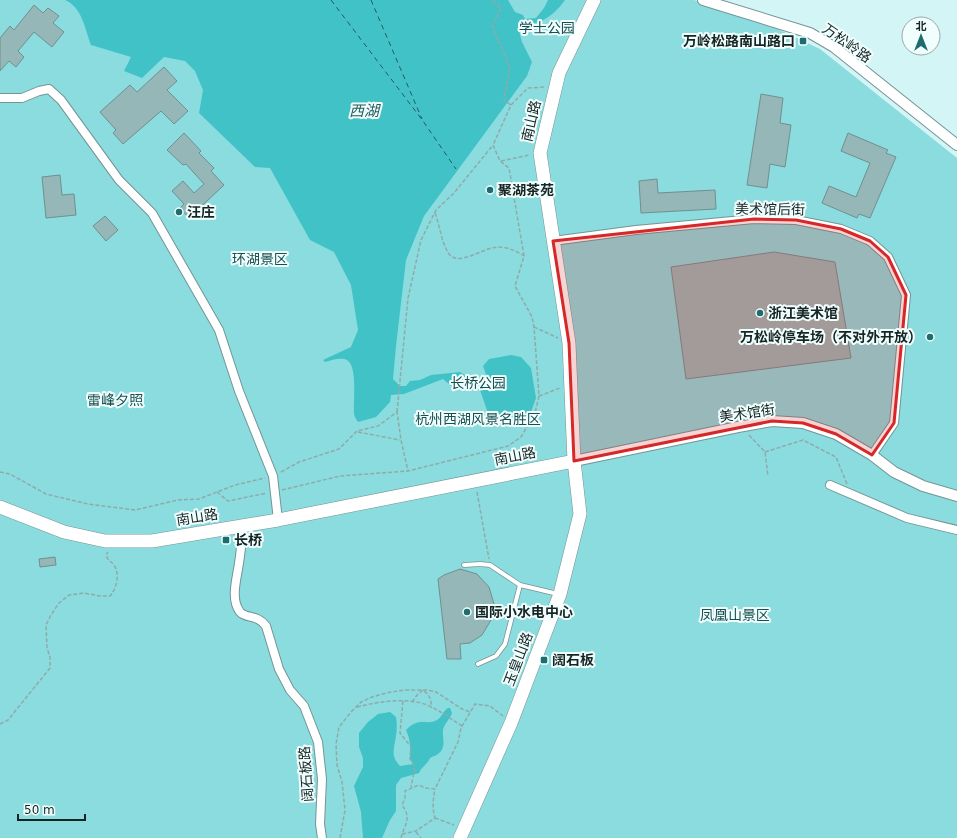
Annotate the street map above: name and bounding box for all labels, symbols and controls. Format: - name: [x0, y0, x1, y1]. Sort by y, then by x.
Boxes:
- north arrow: [901, 16, 941, 56]
- park label: 学士公园: [519, 20, 575, 36]
- street label: 万松岭路: [819, 20, 875, 66]
- text: 北: [916, 20, 927, 33]
- place label: 万岭松路南山路口: [683, 33, 795, 49]
- marker: 万岭松路南山路口: [798, 36, 808, 46]
- street label: 南山路: [518, 99, 544, 143]
- water label: 西湖: [349, 102, 381, 120]
- place label: 聚湖茶苑: [498, 182, 554, 198]
- marker: 聚湖茶苑: [485, 185, 495, 195]
- street label: 美术馆后街: [735, 200, 805, 218]
- place label: 汪庄: [187, 204, 215, 220]
- marker: 汪庄: [174, 207, 184, 217]
- park label: 环湖景区: [232, 251, 288, 267]
- place label: 浙江美术馆: [768, 305, 838, 321]
- marker: 浙江美术馆: [755, 308, 765, 318]
- place label: 万松岭停车场（不对外开放）: [740, 329, 922, 345]
- marker: 万松岭停车场（不对外开放）: [925, 332, 935, 342]
- park label: 长桥公园: [450, 375, 506, 391]
- park label: 雷峰夕照: [87, 392, 143, 408]
- street label: 美术馆街: [718, 401, 776, 425]
- park label: 杭州西湖风景名胜区: [415, 411, 541, 427]
- street label: 南山路: [493, 444, 537, 468]
- street label: 南山路: [175, 506, 219, 528]
- place label: 长桥: [234, 532, 262, 548]
- marker: 长桥: [221, 535, 231, 545]
- place label: 国际小水电中心: [475, 604, 573, 620]
- marker: 国际小水电中心: [462, 607, 472, 617]
- park label: 凤凰山景区: [700, 607, 770, 623]
- street label: 玉皇山路: [500, 630, 536, 688]
- place label: 阔石板: [552, 652, 594, 668]
- marker: 阔石板: [539, 655, 549, 665]
- street label: 阔石板路: [296, 746, 316, 802]
- scale bar: [18, 796, 85, 822]
- text: 50 m: [24, 803, 55, 817]

